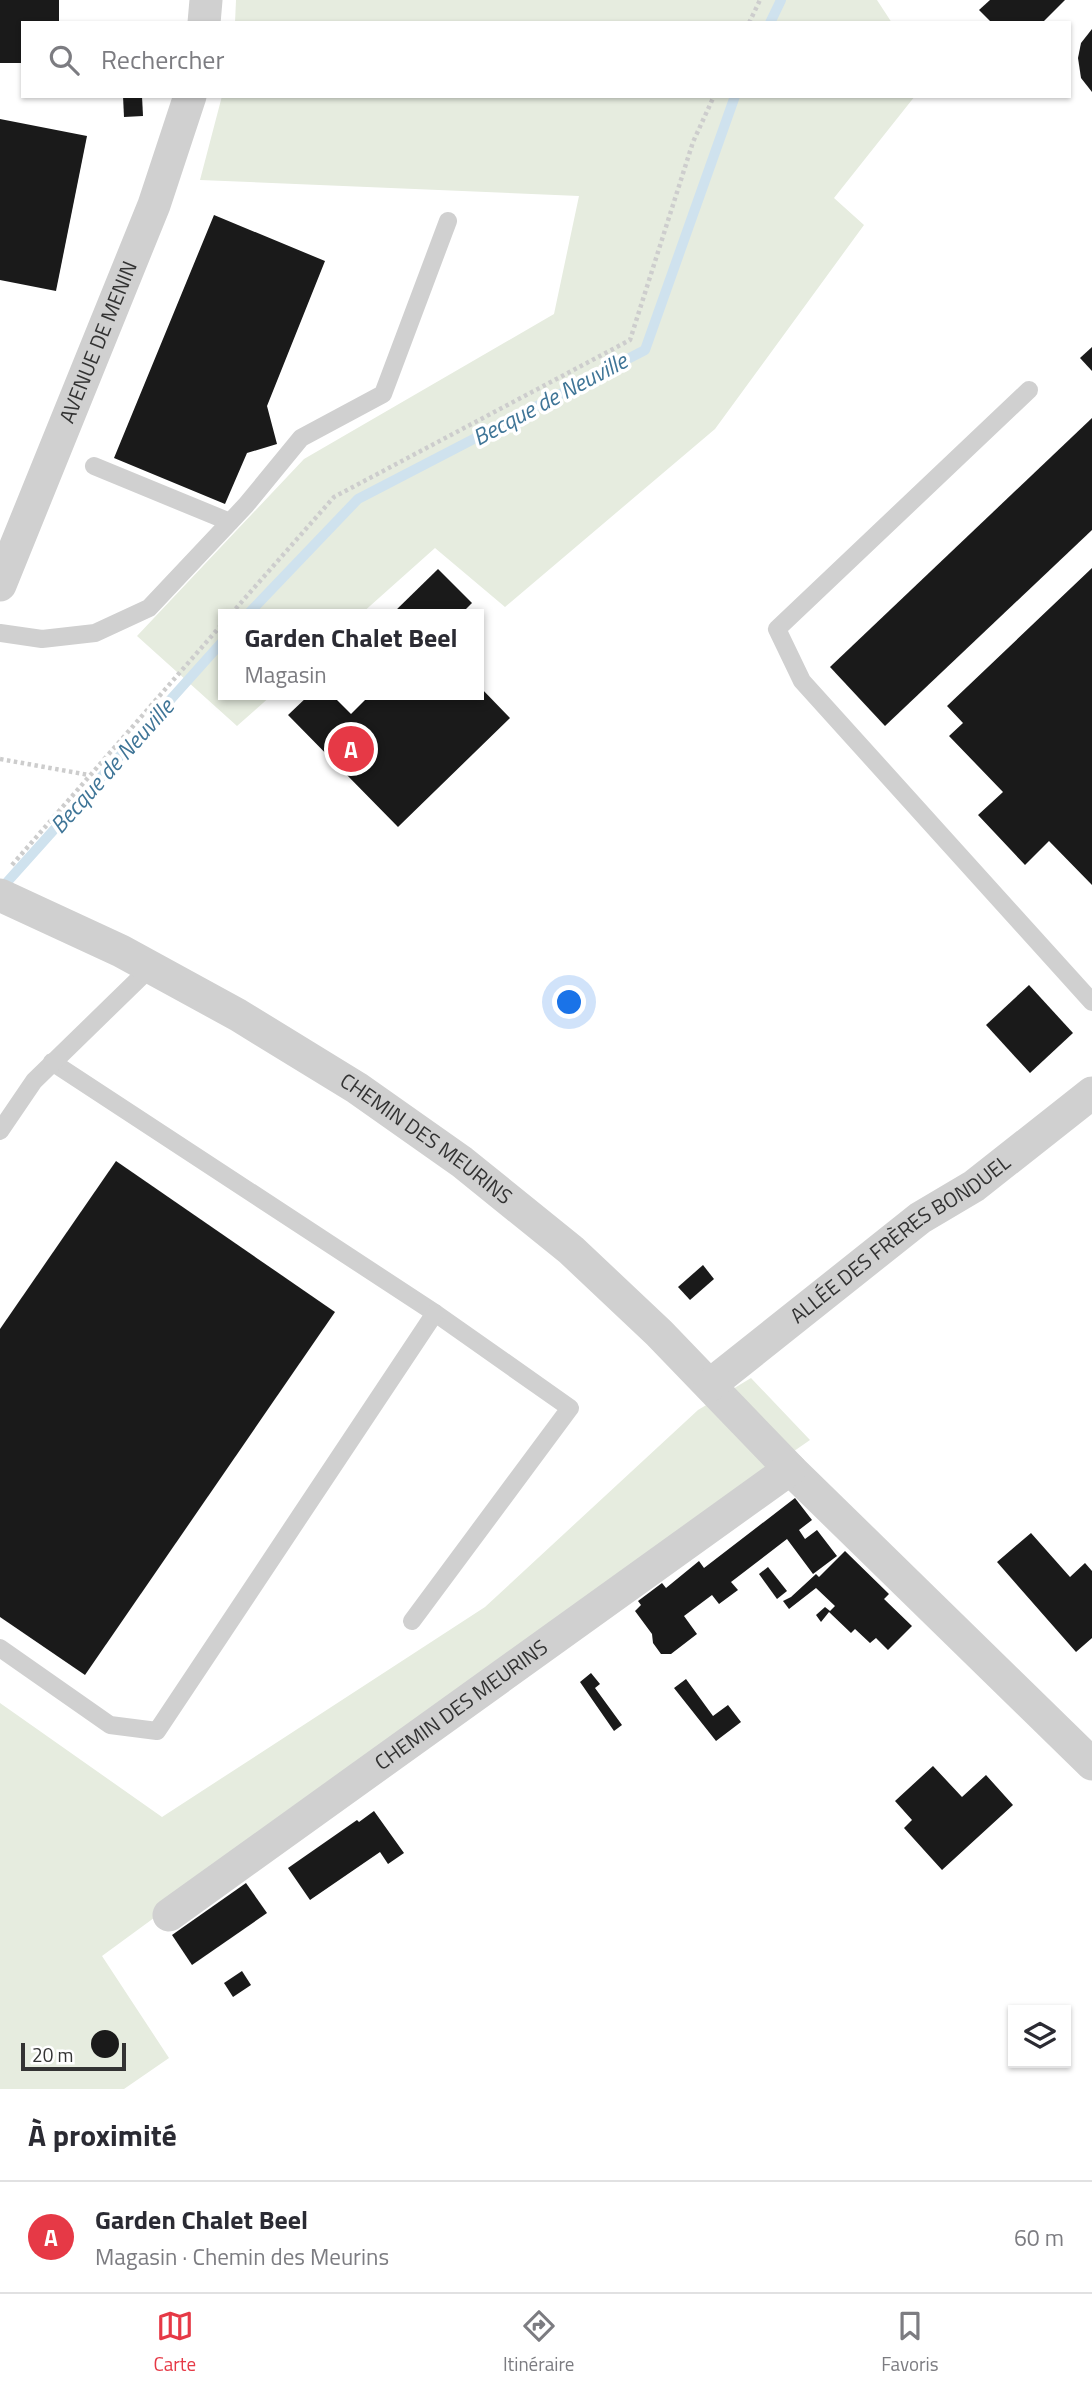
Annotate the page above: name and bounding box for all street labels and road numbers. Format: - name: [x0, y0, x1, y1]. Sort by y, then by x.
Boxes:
- street label: AVENUE DE MENIN: [50, 256, 145, 428]
- street label: CHEMIN DES MEURINS: [334, 1064, 520, 1212]
- street label: ALLÉE DES FRÈRES BONDUEL: [783, 1146, 1017, 1331]
- street label: CHEMIN DES MEURINS: [368, 1631, 554, 1777]

